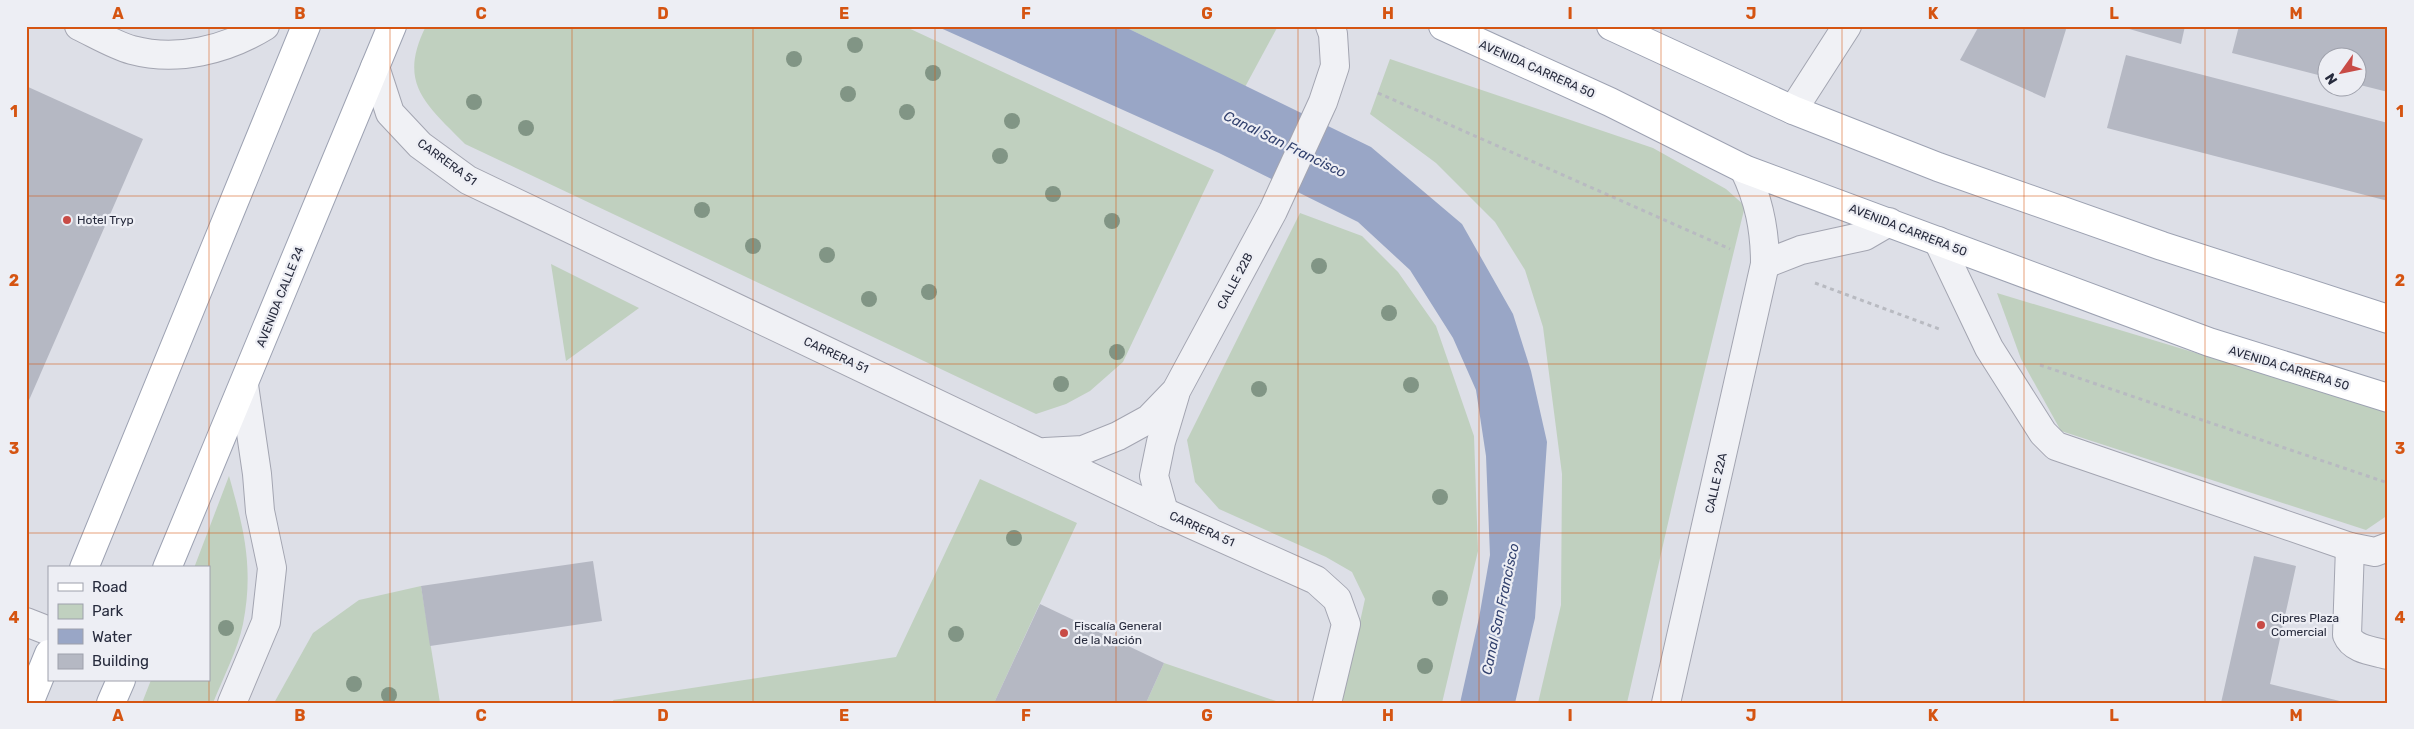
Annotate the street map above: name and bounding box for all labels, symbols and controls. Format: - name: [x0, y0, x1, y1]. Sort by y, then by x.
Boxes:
- text: A: [112, 4, 124, 23]
- text: B: [294, 4, 306, 23]
- text: C: [475, 4, 487, 23]
- text: D: [657, 4, 669, 23]
- text: E: [839, 4, 849, 23]
- text: F: [1021, 4, 1031, 23]
- text: G: [1201, 4, 1213, 23]
- text: H: [1382, 4, 1394, 23]
- text: I: [1567, 4, 1573, 23]
- text: J: [1746, 4, 1756, 23]
- text: K: [1928, 4, 1939, 23]
- text: L: [2109, 4, 2119, 23]
- text: M: [2289, 4, 2303, 23]
- street label: AVENIDA CARRERA 50: [1477, 37, 1597, 101]
- north arrow: [2316, 48, 2366, 98]
- text: N: [2322, 70, 2341, 88]
- text: 1: [10, 102, 18, 121]
- text: 1: [2396, 102, 2404, 121]
- water label: Canal San Francisco: [1221, 107, 1349, 181]
- street label: CARRERA 51: [415, 136, 479, 188]
- street label: AVENIDA CARRERA 50: [1847, 201, 1969, 259]
- place label: Hotel Tryp: [77, 213, 134, 227]
- marker: Hotel Tryp: [61, 214, 73, 226]
- street label: AVENIDA CALLE 24: [253, 244, 307, 349]
- street label: CALLE 22B: [1214, 250, 1256, 312]
- text: 2: [9, 271, 19, 290]
- text: 2: [2395, 271, 2405, 290]
- street label: CARRERA 51: [802, 334, 870, 376]
- street label: AVENIDA CARRERA 50: [2227, 343, 2351, 393]
- text: 3: [9, 439, 19, 458]
- text: 3: [2395, 439, 2405, 458]
- street label: CALLE 22A: [1702, 451, 1730, 515]
- street label: CARRERA 51: [1167, 508, 1237, 550]
- water label: Canal San Francisco: [1478, 542, 1523, 676]
- legend: [48, 566, 210, 682]
- text: Road: [92, 578, 128, 596]
- text: Park: [92, 602, 123, 620]
- text: 4: [9, 608, 20, 627]
- text: 4: [2395, 608, 2406, 627]
- place label: Cipres Plaza Comercial: [2271, 611, 2339, 639]
- place label: Fiscalía General de la Nación: [1074, 619, 1162, 647]
- marker: Cipres Plaza Comercial: [2255, 619, 2267, 631]
- marker: Fiscalía General de la Nación: [1058, 627, 1070, 639]
- text: Water: [92, 628, 132, 646]
- text: Building: [92, 652, 149, 670]
- text: A: [112, 706, 124, 725]
- text: B: [294, 706, 306, 725]
- text: C: [475, 706, 487, 725]
- text: D: [657, 706, 669, 725]
- text: E: [839, 706, 849, 725]
- text: F: [1021, 706, 1031, 725]
- text: G: [1201, 706, 1213, 725]
- text: H: [1382, 706, 1394, 725]
- text: I: [1567, 706, 1573, 725]
- text: J: [1746, 706, 1756, 725]
- text: K: [1928, 706, 1939, 725]
- text: L: [2109, 706, 2119, 725]
- text: M: [2289, 706, 2303, 725]

